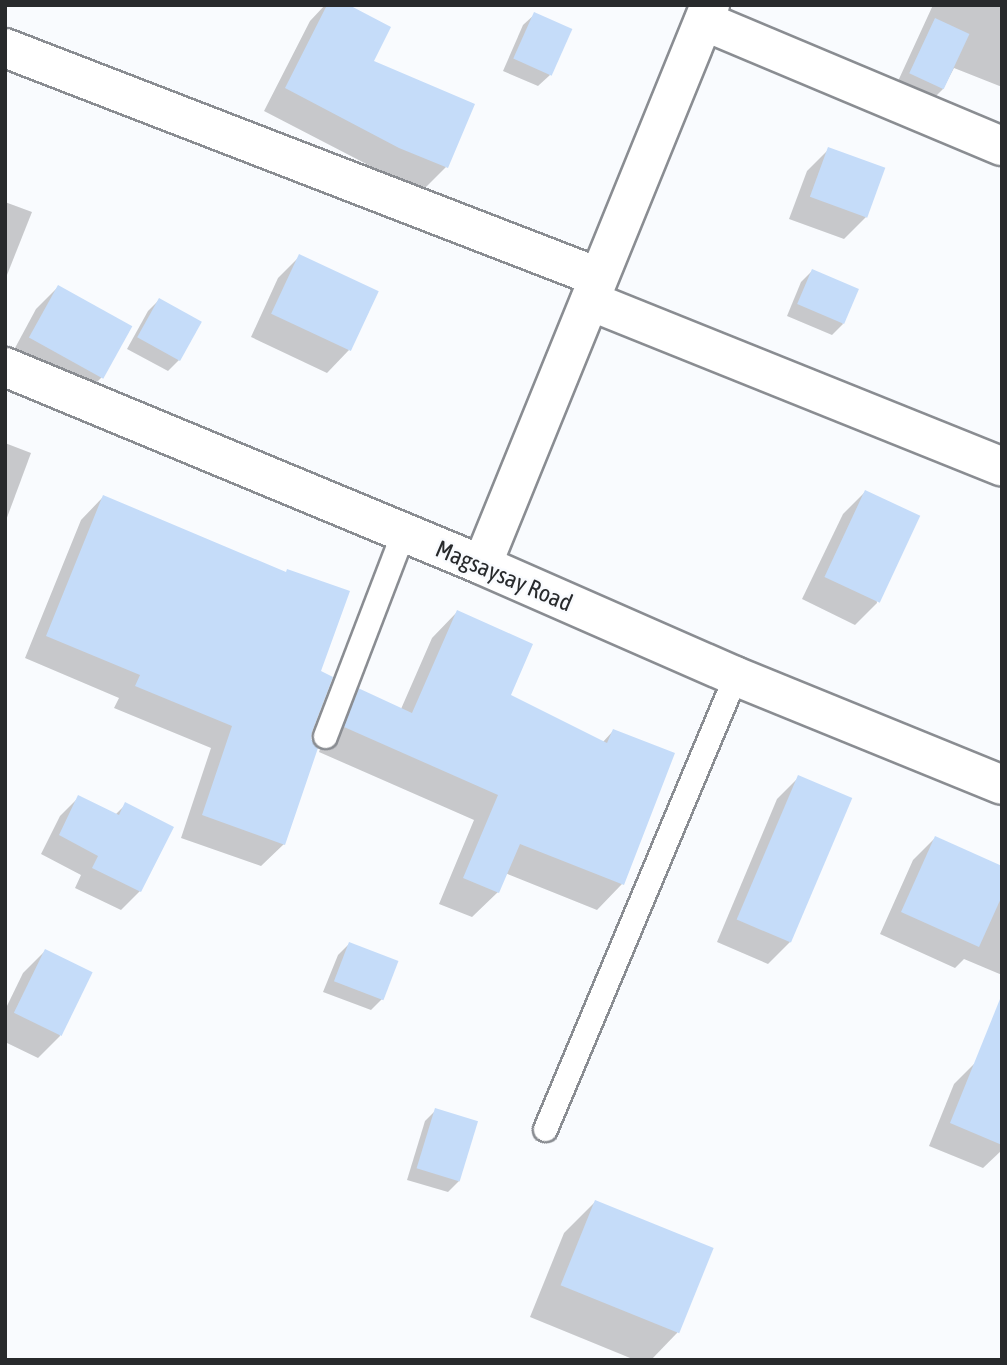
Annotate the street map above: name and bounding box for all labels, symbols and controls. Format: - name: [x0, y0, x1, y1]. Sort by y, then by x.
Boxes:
- street label: Magsaysay Road: [431, 534, 577, 618]

